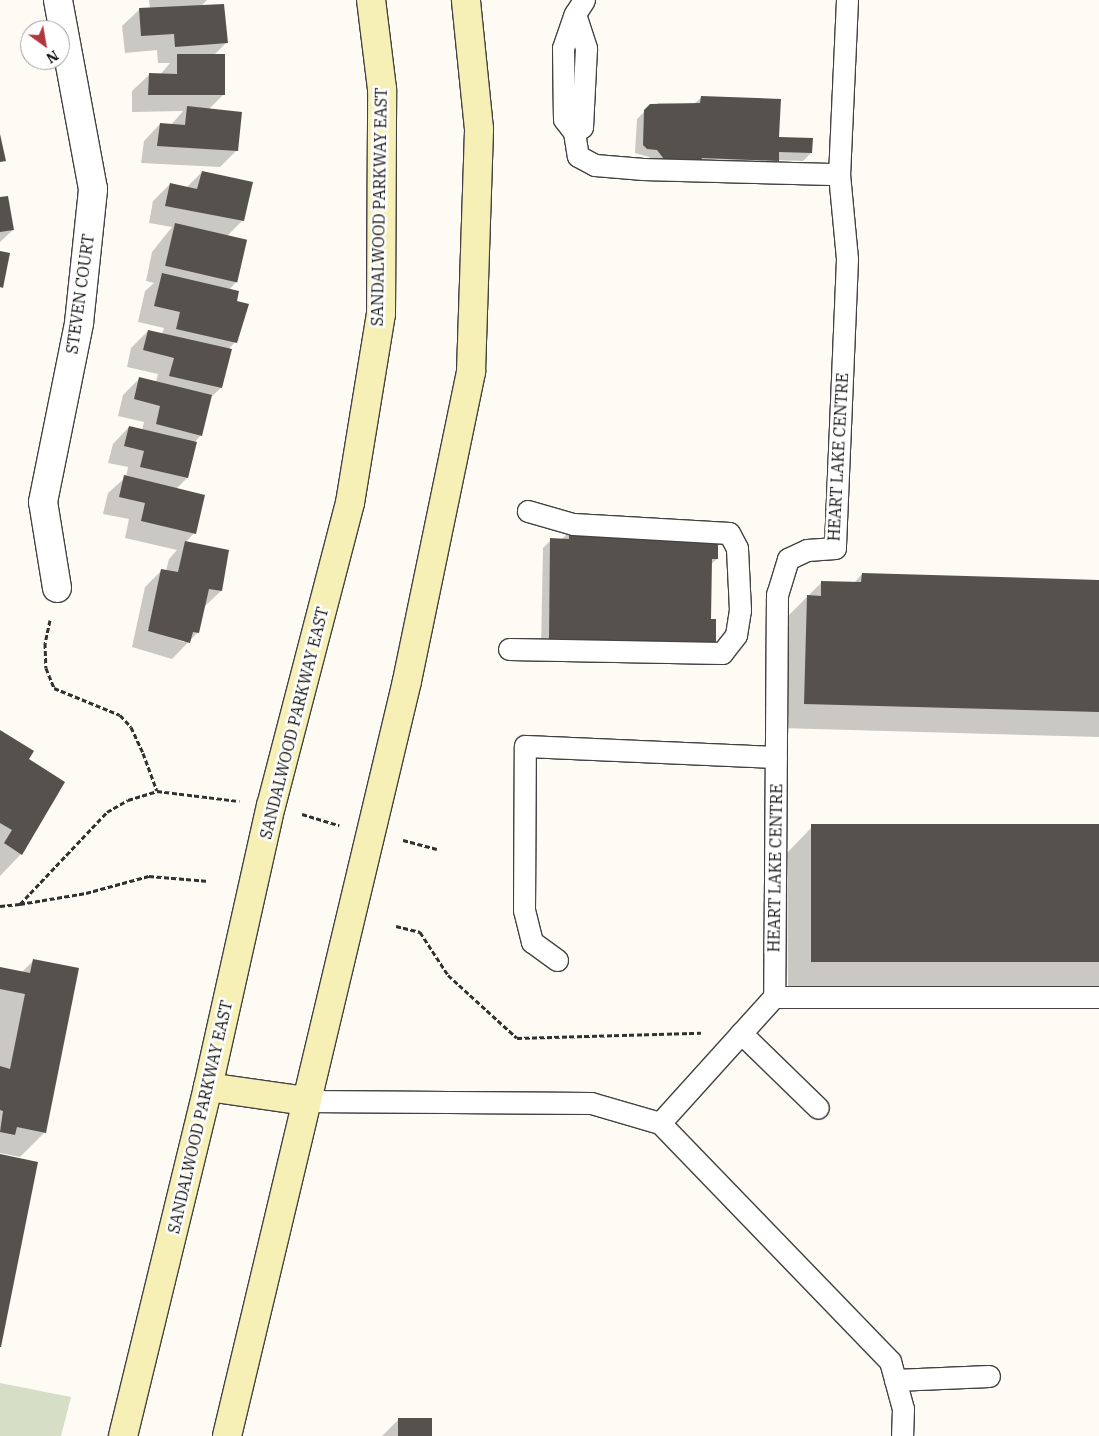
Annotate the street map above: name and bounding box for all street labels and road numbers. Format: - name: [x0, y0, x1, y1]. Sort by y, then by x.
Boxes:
- street label: SANDALWOOD PARKWAY EAST: [367, 88, 391, 326]
- street label: STEVEN COURT: [62, 233, 98, 355]
- street label: HEART LAKE CENTRE: [824, 372, 852, 542]
- street label: SANDALWOOD PARKWAY EAST: [256, 605, 332, 841]
- street label: HEART LAKE CENTRE: [764, 783, 786, 953]
- street label: SANDALWOOD PARKWAY EAST: [164, 999, 236, 1235]

